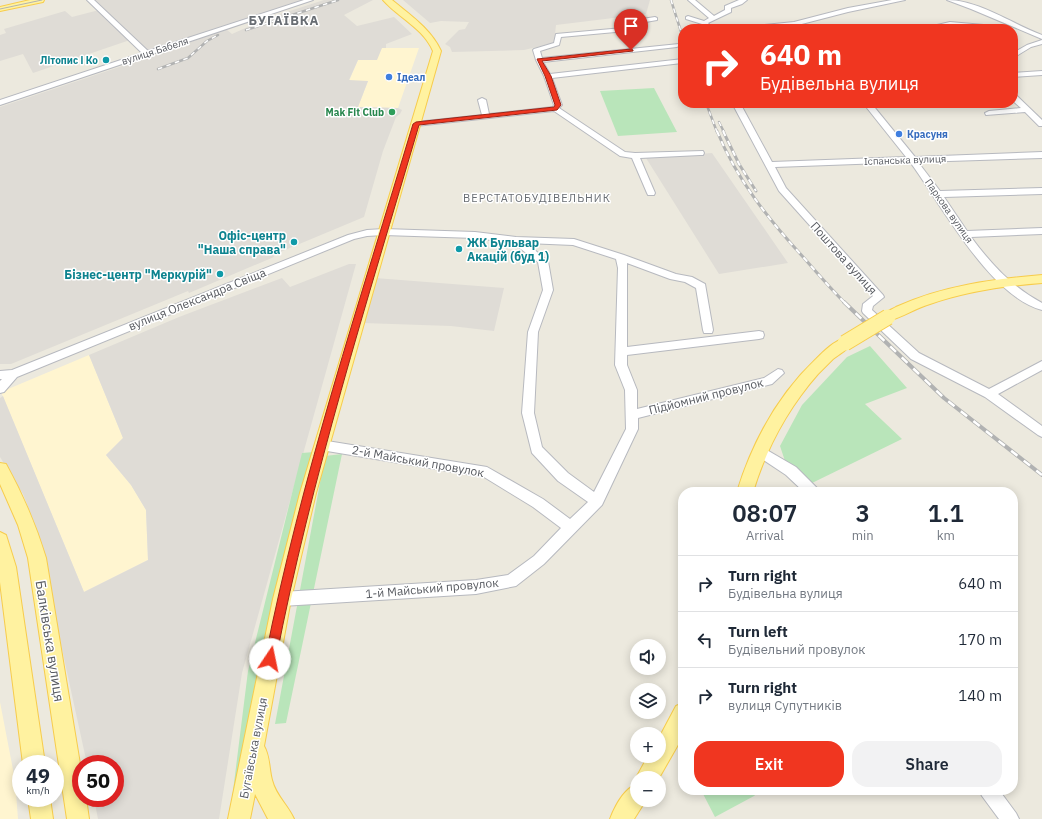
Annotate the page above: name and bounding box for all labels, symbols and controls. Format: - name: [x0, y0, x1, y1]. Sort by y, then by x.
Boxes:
- pin: [614, 9, 648, 50]
- district label: БУГАЇВКА: [249, 12, 320, 29]
- icon: arrive: [620, 15, 642, 37]
- street label: вулиця Бабеля: [120, 34, 190, 68]
- text: 640 m: [760, 36, 842, 73]
- icon: right: [694, 40, 746, 92]
- place label: Літопис і Ко: [40, 54, 98, 67]
- marker: Літопис і Ко: [101, 55, 111, 65]
- place label: Ідеал: [397, 71, 425, 84]
- marker: Ідеал: [384, 72, 394, 82]
- text: Будівельна вулиця: [760, 72, 919, 95]
- place label: Mak Fit Club: [326, 106, 384, 119]
- marker: Mak Fit Club: [387, 107, 397, 117]
- place label: Красуня: [907, 128, 948, 141]
- marker: Красуня: [894, 129, 904, 139]
- street label: Іспанська вулиця: [864, 152, 946, 168]
- street label: Паркова вулиця: [922, 176, 976, 246]
- district label: ВЕРСТАТОБУДІВЕЛЬНИК: [463, 191, 611, 205]
- street label: Поштова вулиця: [807, 219, 881, 297]
- place label: Офіс-центр "Наша справа": [198, 228, 286, 257]
- place label: ЖК Бульвар Акацій (буд 1): [467, 235, 549, 264]
- marker: Офіс-центр "Наша справа": [289, 237, 299, 247]
- marker: ЖК Бульвар Акацій (буд 1): [454, 244, 464, 254]
- street label: вулиця Олександра Свіща: [126, 264, 269, 334]
- place label: Бізнес-центр "Меркурій": [64, 267, 212, 282]
- marker: Бізнес-центр "Меркурій": [215, 269, 225, 279]
- street label: Підйомний провулок: [647, 374, 765, 418]
- street label: 2-й Майський провулок: [351, 442, 486, 480]
- text: 08:07: [732, 497, 797, 529]
- text: 3: [855, 497, 870, 529]
- text: 1.1: [928, 497, 964, 529]
- text: Arrival: [746, 527, 784, 544]
- text: min: [852, 527, 874, 544]
- text: km: [937, 527, 955, 544]
- text: Turn right: [728, 566, 797, 585]
- icon: right: [694, 573, 716, 595]
- text: 640 m: [958, 574, 1002, 593]
- street label: 1-й Майський провулок: [365, 575, 500, 601]
- street label: Балківська вулиця: [32, 579, 68, 703]
- text: Будівельна вулиця: [728, 585, 843, 602]
- text: Turn left: [728, 622, 788, 641]
- icon: left: [694, 629, 716, 651]
- text: 170 m: [958, 630, 1002, 649]
- position arrow: [249, 638, 291, 680]
- map controls: [630, 639, 666, 807]
- button: sound: [630, 639, 666, 675]
- text: Будівельний провулок: [728, 641, 865, 658]
- text: Turn right: [728, 678, 797, 697]
- button: layers: [630, 683, 666, 719]
- icon: right: [694, 685, 716, 707]
- text: 140 m: [958, 686, 1002, 705]
- street label: Бугаївська вулиця: [236, 696, 270, 800]
- text: вулиця Супутників: [728, 697, 842, 714]
- button: +: [630, 727, 666, 763]
- button: Exit: [694, 741, 844, 787]
- button: Share: [852, 741, 1002, 787]
- speed limit sign: 50: [72, 755, 124, 807]
- text: 49: [26, 762, 50, 789]
- button: −: [630, 771, 666, 807]
- text: km/h: [26, 784, 50, 797]

